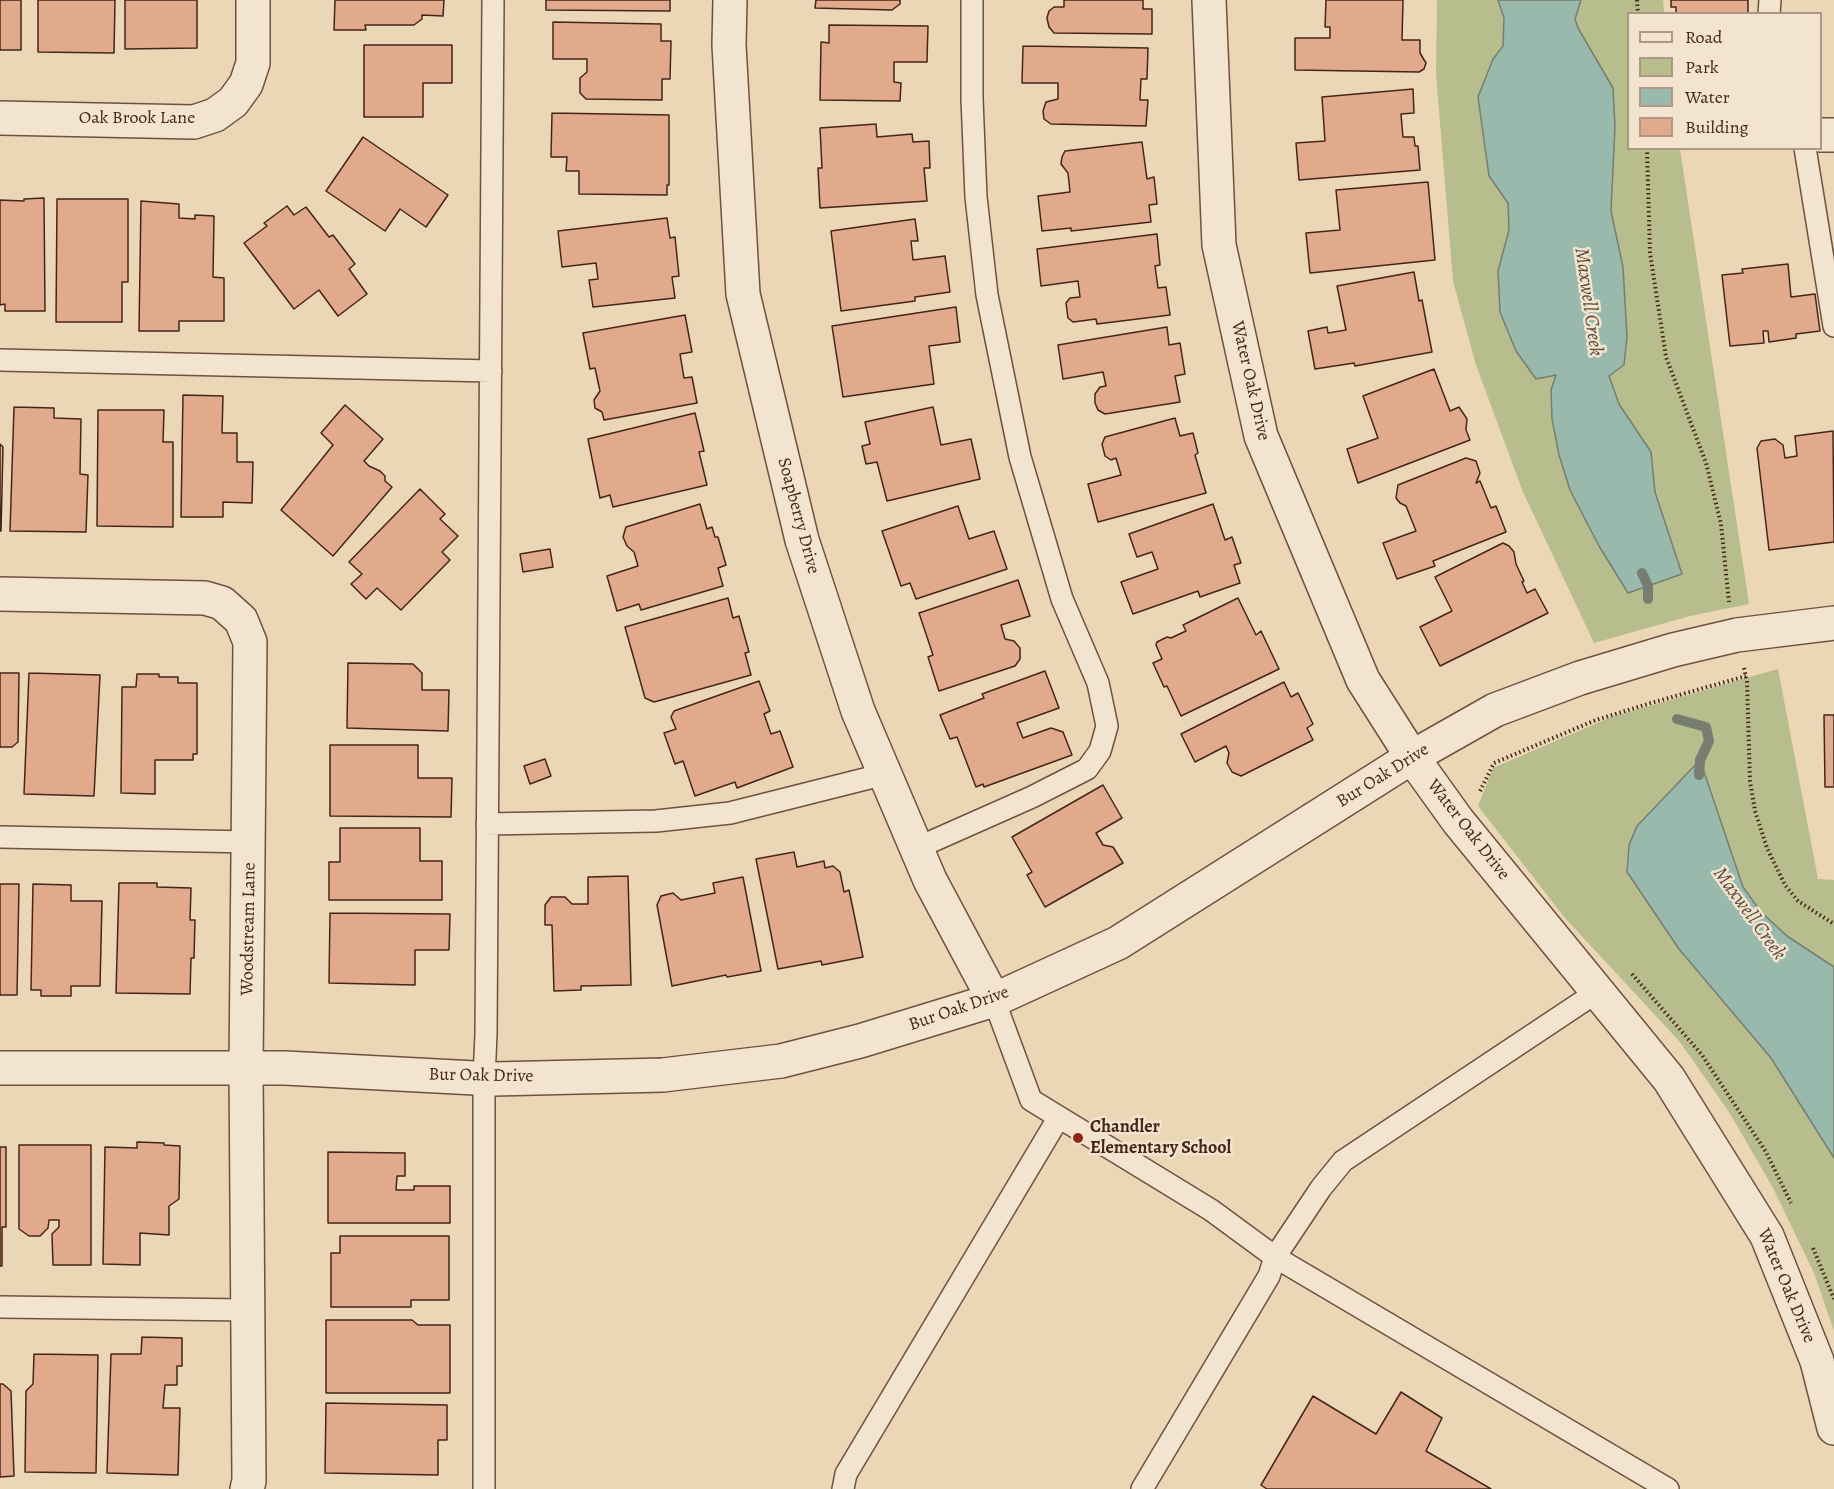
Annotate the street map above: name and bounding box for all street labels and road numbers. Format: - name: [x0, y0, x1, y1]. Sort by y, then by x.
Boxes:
- street label: Oak Brook Lane: [79, 108, 195, 130]
- street label: Water Oak Drive: [1226, 319, 1274, 443]
- street label: Soapberry Drive: [772, 456, 824, 576]
- street label: Bur Oak Drive: [1333, 739, 1433, 813]
- street label: Water Oak Drive: [1422, 775, 1514, 885]
- street label: Woodstream Lane: [237, 862, 261, 996]
- street label: Bur Oak Drive: [906, 982, 1012, 1036]
- street label: Bur Oak Drive: [428, 1064, 534, 1088]
- street label: Water Oak Drive: [1752, 1226, 1820, 1346]

